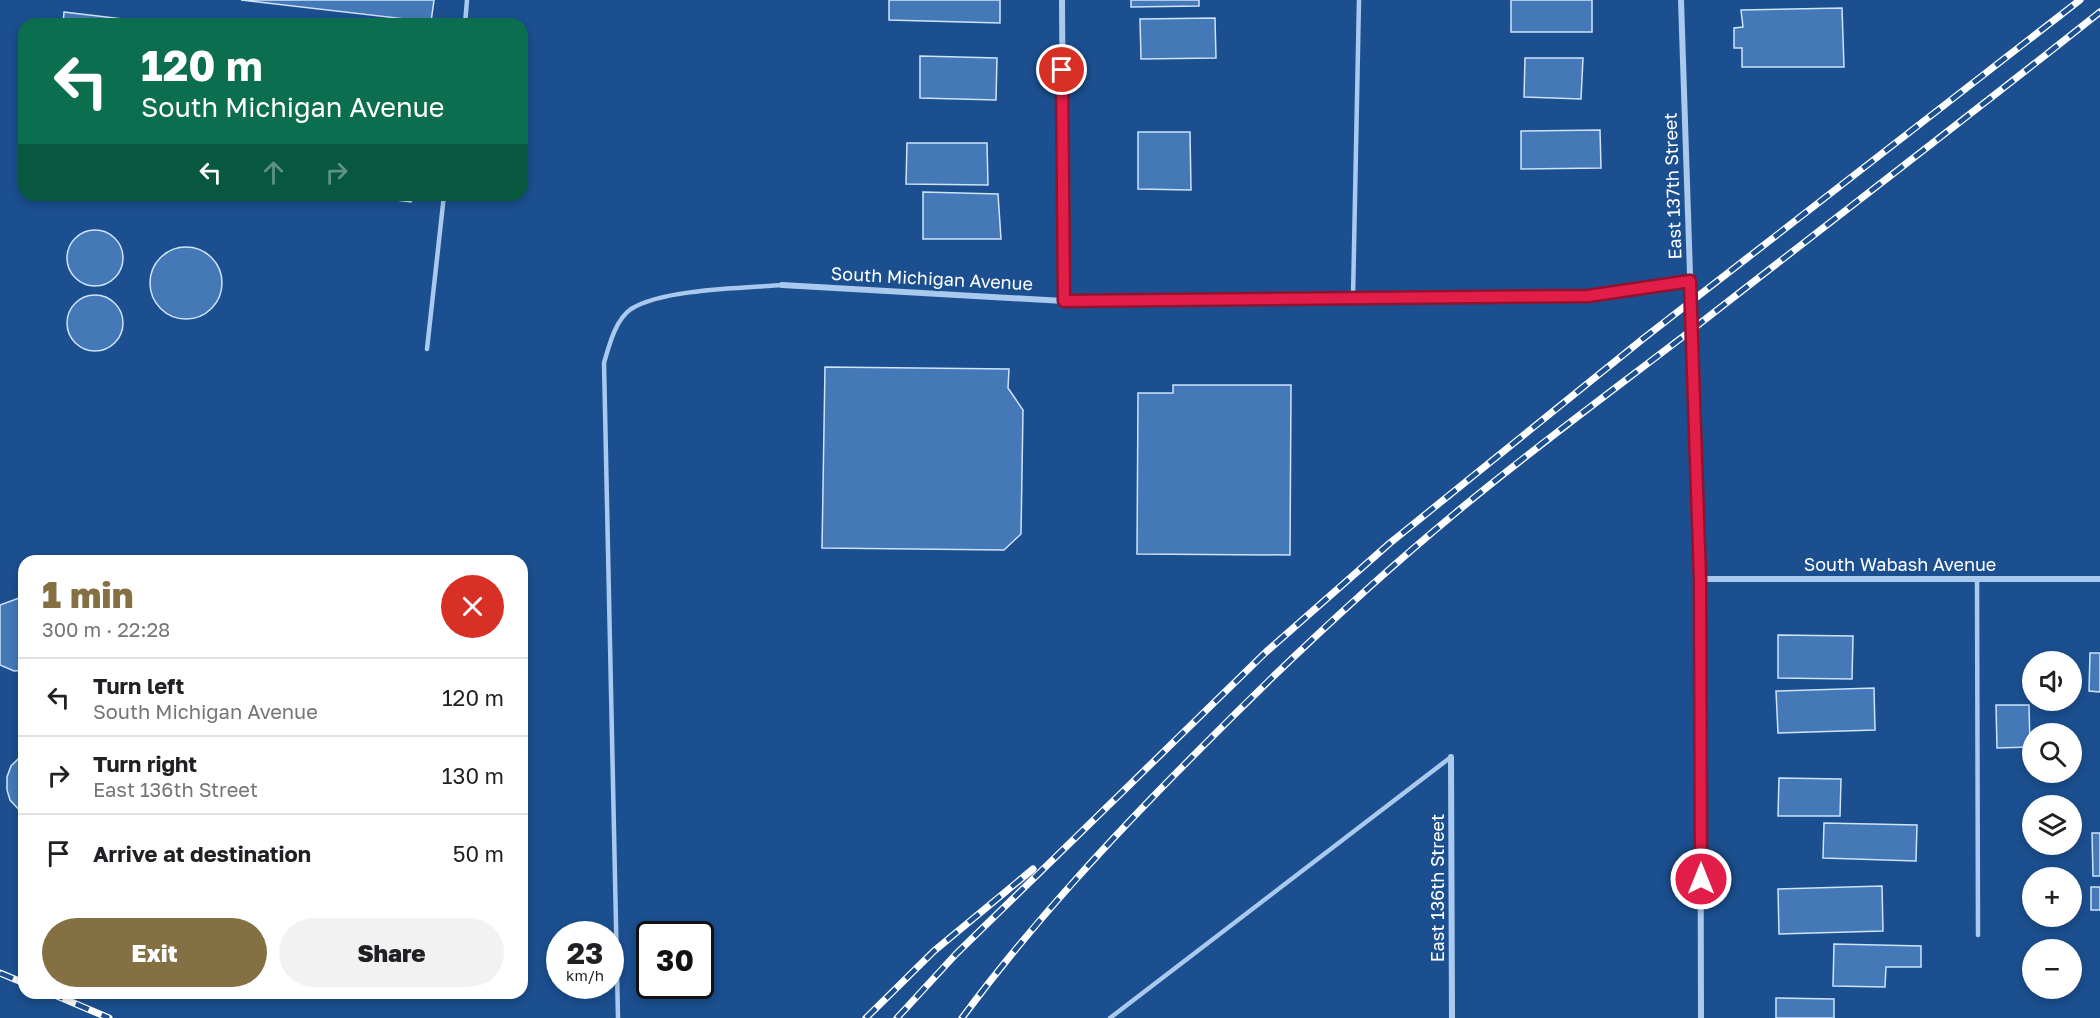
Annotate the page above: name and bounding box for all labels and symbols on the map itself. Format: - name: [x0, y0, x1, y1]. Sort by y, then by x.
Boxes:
- pin: [1036, 44, 1087, 95]
- street label: East 137th Street: [1658, 112, 1686, 260]
- street label: South Michigan Avenue: [830, 262, 1034, 294]
- street label: South Wabash Avenue: [1804, 553, 1996, 575]
- street label: East 136th Street: [1426, 814, 1448, 962]
- position arrow: [1669, 847, 1733, 911]
- speed limit sign: 30: [636, 921, 714, 999]

